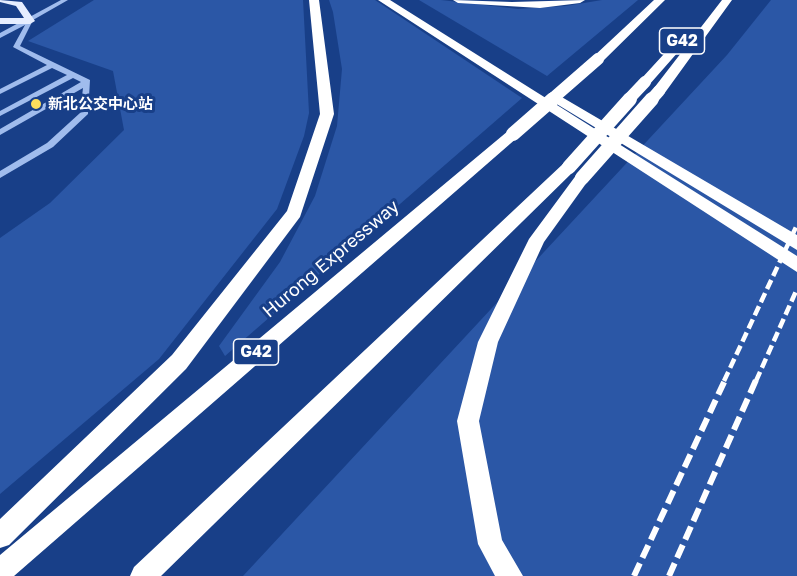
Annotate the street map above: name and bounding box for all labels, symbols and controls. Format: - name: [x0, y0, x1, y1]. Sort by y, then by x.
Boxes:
- road number: G42: [660, 28, 704, 54]
- place label: 新北公交中心站: [48, 95, 153, 113]
- marker: 新北公交中心站: [29, 97, 43, 111]
- street label: Hurong Expressway: [258, 196, 404, 322]
- road number: G42: [234, 339, 278, 365]

